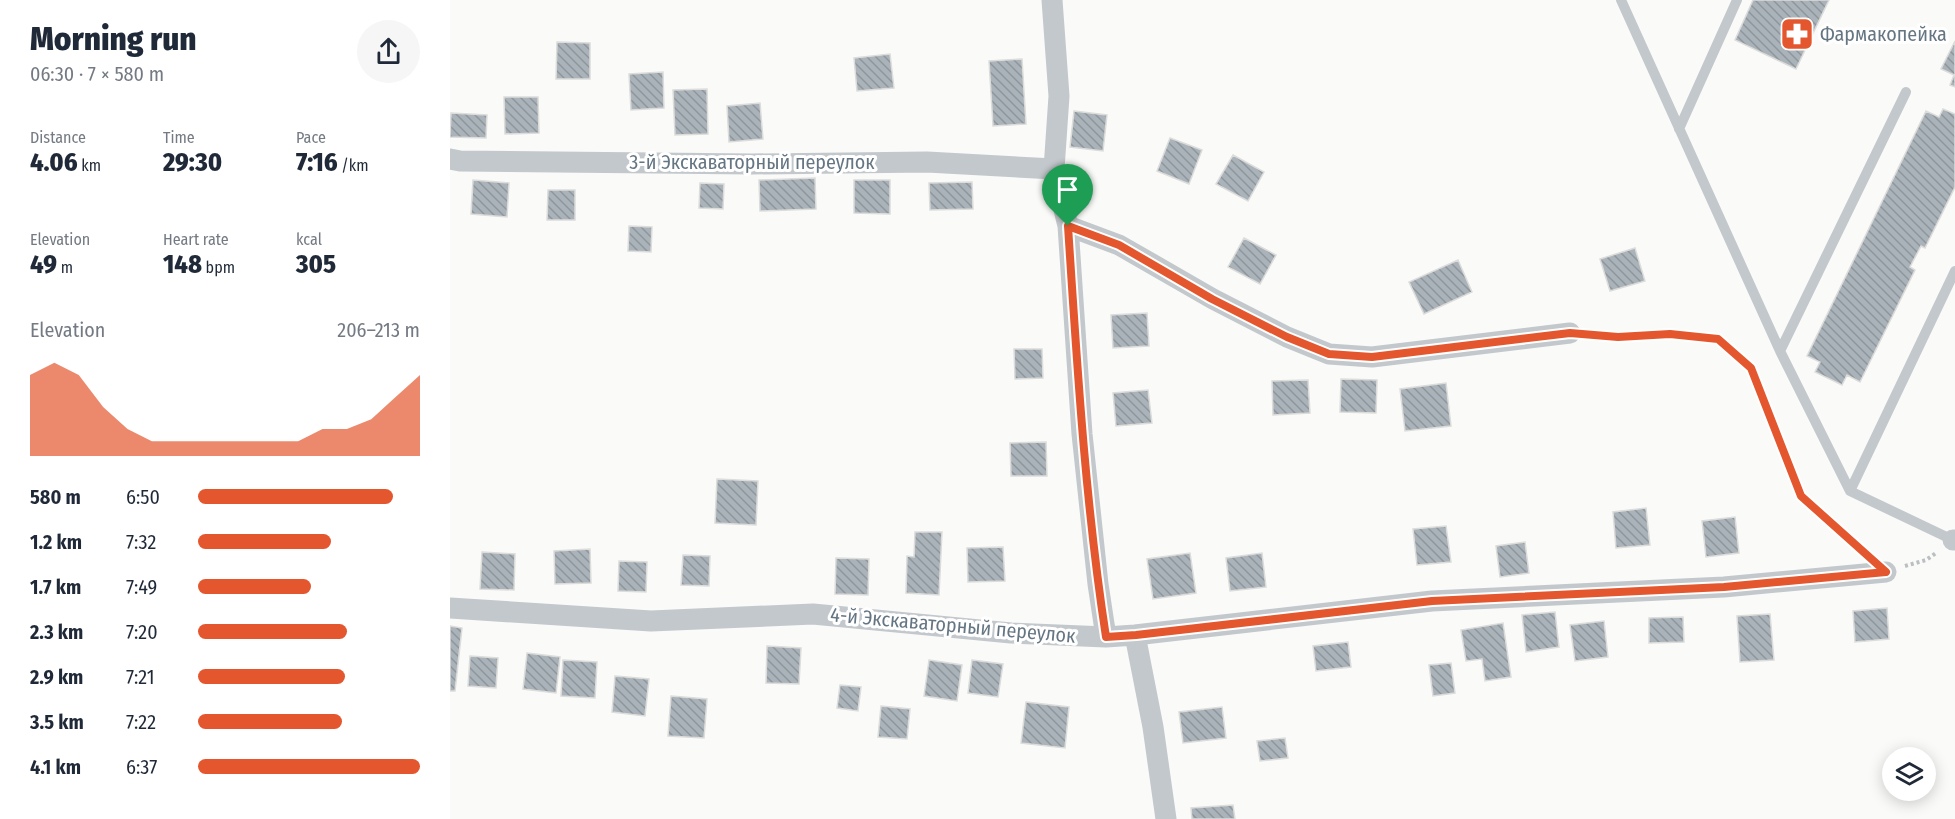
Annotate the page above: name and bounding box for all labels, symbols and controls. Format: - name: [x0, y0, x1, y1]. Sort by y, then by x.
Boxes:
- pharmacy icon: Фармакопейка: [1779, 16, 1815, 52]
- text: Morning run: [30, 19, 197, 59]
- button: share: [357, 20, 420, 83]
- place label: Фармакопейка: [1820, 22, 1947, 46]
- text: 06:30 · 7 × 580 m: [30, 62, 164, 86]
- text: Distance: [30, 128, 86, 147]
- text: Time: [163, 128, 195, 147]
- text: Pace: [296, 128, 326, 147]
- text: 4.06: [30, 147, 78, 178]
- text: 29:30: [163, 147, 222, 178]
- text: 7:16: [296, 147, 338, 178]
- street label: 3-й Экскаваторный переулок: [629, 150, 875, 174]
- text: km: [78, 156, 101, 175]
- text: /km: [338, 156, 369, 175]
- pin: [1042, 164, 1093, 226]
- icon: arrive: [1051, 173, 1084, 206]
- text: Elevation: [30, 230, 90, 249]
- text: Heart rate: [163, 230, 229, 249]
- text: kcal: [296, 230, 322, 249]
- text: 49: [30, 249, 57, 280]
- text: 148: [163, 249, 202, 280]
- text: 305: [296, 249, 336, 280]
- text: m: [57, 258, 73, 277]
- text: bpm: [202, 258, 235, 277]
- text: Elevation: [30, 318, 105, 342]
- text: 206–213 m: [337, 318, 420, 342]
- text: 580 m: [30, 485, 81, 509]
- text: 6:50: [126, 485, 160, 509]
- text: 1.2 km: [30, 530, 82, 554]
- text: 7:32: [126, 530, 156, 554]
- text: 1.7 km: [30, 575, 81, 599]
- text: 7:49: [126, 575, 157, 599]
- street label: 4-й Экскаваторный переулок: [829, 602, 1077, 648]
- text: 2.3 km: [30, 620, 83, 644]
- text: 7:20: [126, 620, 158, 644]
- text: 2.9 km: [30, 665, 83, 689]
- text: 7:21: [126, 665, 155, 689]
- text: 3.5 km: [30, 710, 84, 734]
- text: 7:22: [126, 710, 156, 734]
- map controls: [1882, 747, 1936, 801]
- button: layers: [1882, 747, 1936, 801]
- text: 4.1 km: [30, 755, 81, 779]
- text: 6:37: [126, 755, 157, 779]

